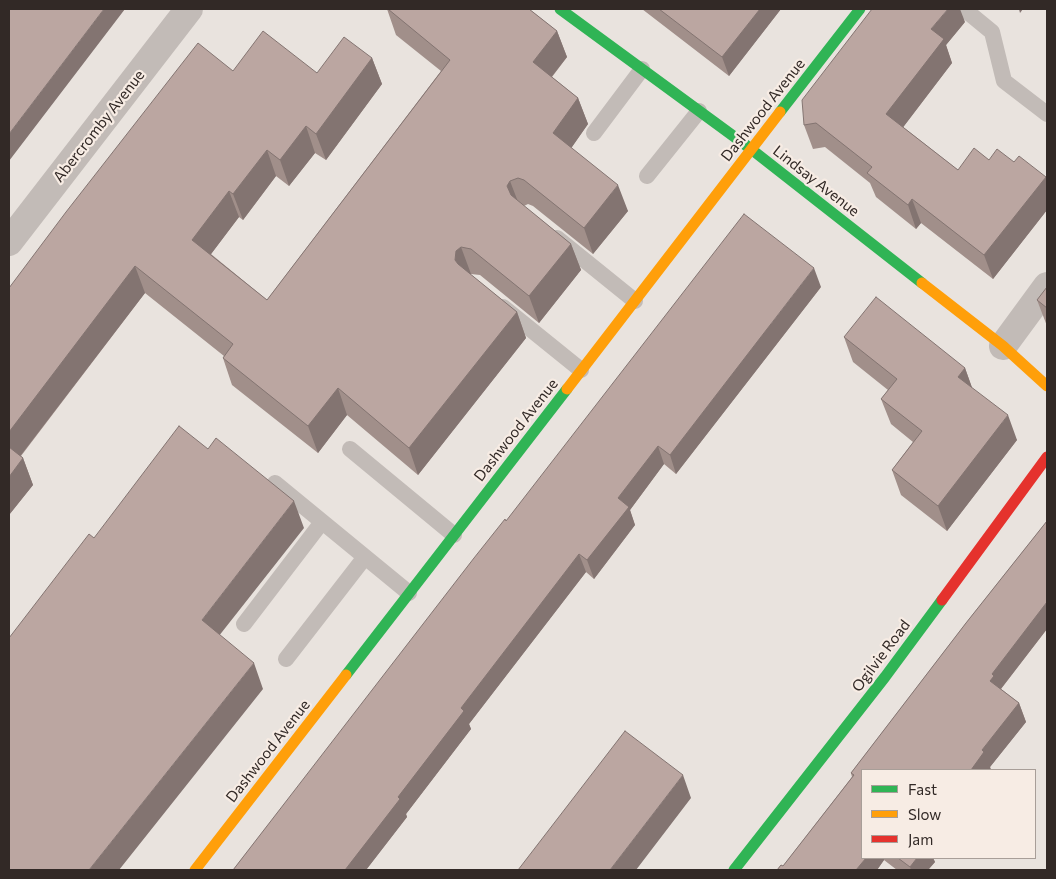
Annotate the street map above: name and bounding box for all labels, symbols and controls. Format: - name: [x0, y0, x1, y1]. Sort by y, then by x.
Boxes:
- street label: Dashwood Avenue: [717, 55, 809, 165]
- street label: Abercromby Avenue: [50, 66, 148, 186]
- street label: Lindsay Avenue: [769, 142, 863, 220]
- street label: Dashwood Avenue: [470, 375, 562, 485]
- street label: Ogilvie Road: [848, 616, 914, 696]
- street label: Dashwood Avenue: [222, 696, 314, 806]
- legend: [861, 769, 1036, 859]
- text: Fast: [908, 780, 937, 798]
- text: Slow: [908, 805, 941, 823]
- text: Jam: [908, 830, 933, 848]

